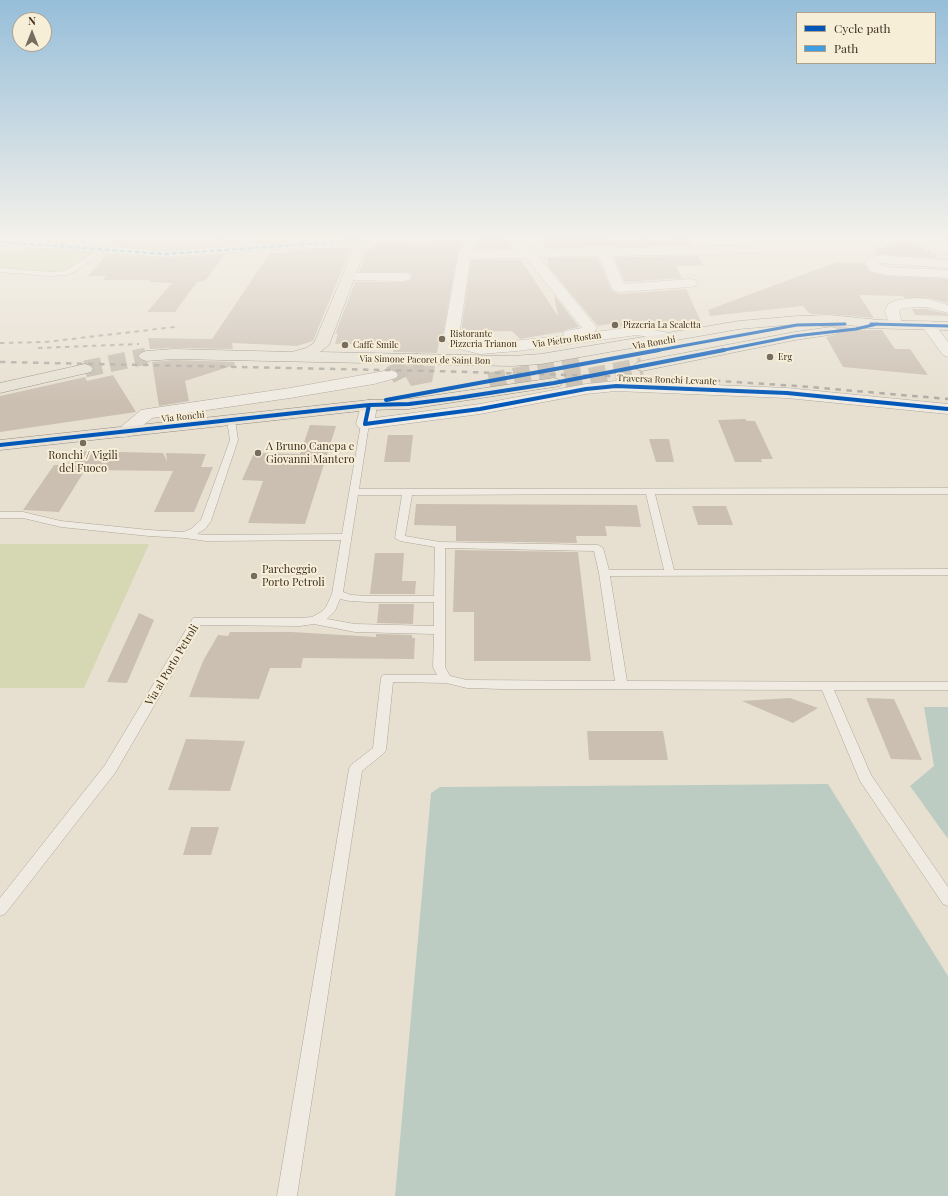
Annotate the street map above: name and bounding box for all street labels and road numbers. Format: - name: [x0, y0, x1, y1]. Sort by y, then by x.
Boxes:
- street label: Via Pietro Rostan: [532, 330, 602, 350]
- street label: Via Ronchi: [632, 334, 676, 352]
- street label: Via Simone Pacoret de Saint Bon: [359, 353, 491, 367]
- street label: Traversa Ronchi Levante: [617, 373, 717, 387]
- street label: Via Ronchi: [161, 409, 205, 425]
- street label: Via al Porto Petroli: [143, 622, 201, 708]

